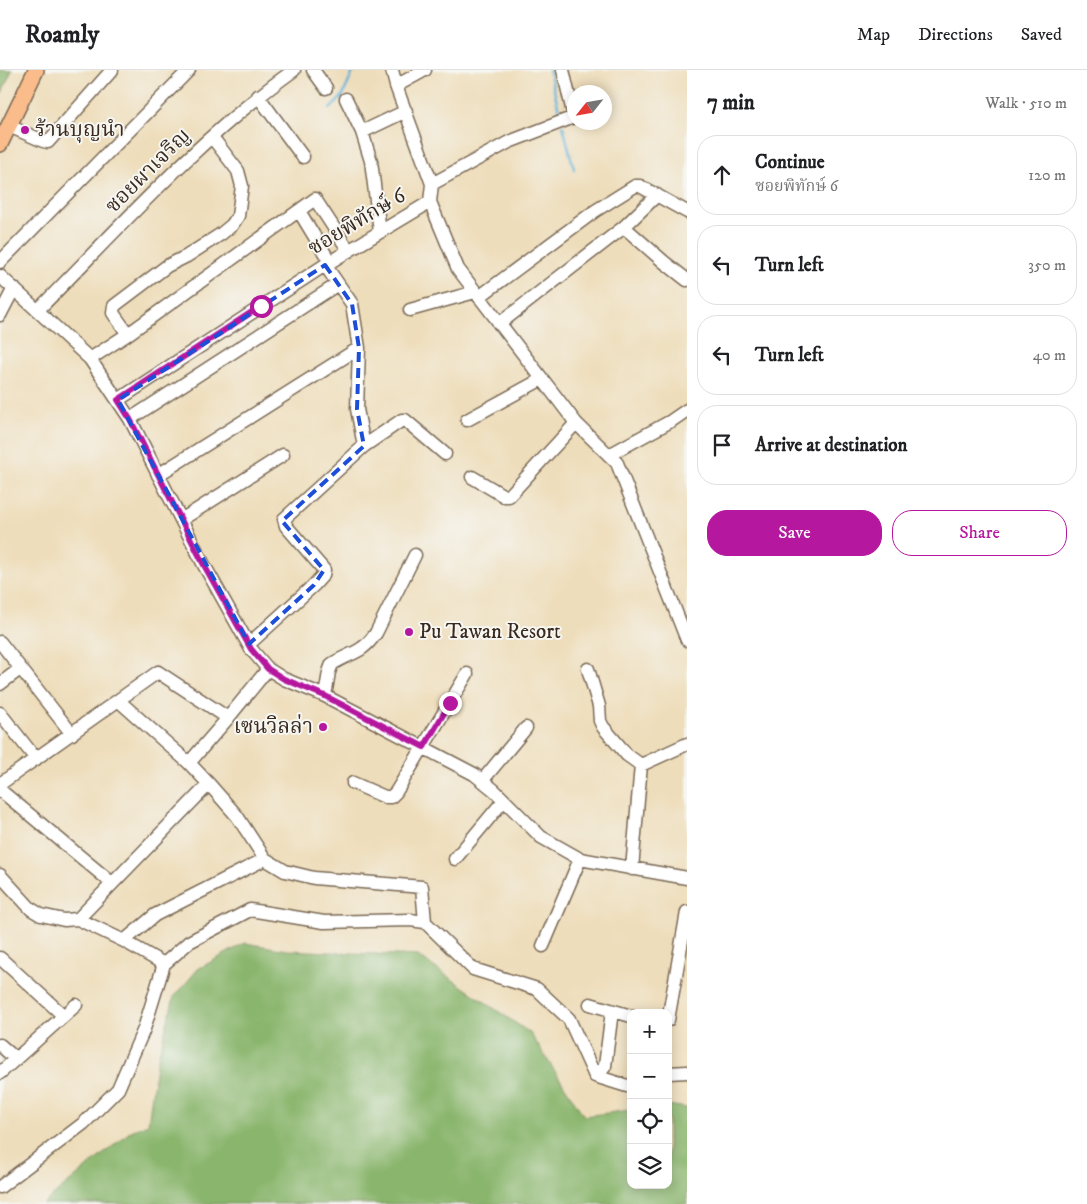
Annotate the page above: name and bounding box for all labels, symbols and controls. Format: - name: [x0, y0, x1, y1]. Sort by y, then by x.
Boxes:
- text: Roamly: [25, 20, 99, 50]
- text: Map: [857, 24, 890, 46]
- text: Directions: [918, 24, 993, 46]
- text: Saved: [1021, 24, 1062, 46]
- north arrow: [567, 85, 612, 130]
- text: 7 min: [707, 90, 755, 116]
- text: Walk · 510 m: [985, 93, 1067, 113]
- place label: ร้านบุญนำ: [35, 117, 124, 143]
- street label: ซอยผาเจริญ: [100, 123, 196, 219]
- marker: ร้านบุญนำ: [19, 124, 31, 136]
- text: Continue: [755, 151, 825, 174]
- icon: ahead: [708, 161, 736, 189]
- text: 120 m: [1028, 165, 1066, 185]
- text: ซอยพิทักษ์ 6: [755, 176, 838, 196]
- street label: ซอยพิทักษ์ 6: [303, 181, 411, 261]
- icon: left: [708, 251, 736, 279]
- text: Turn left: [755, 254, 824, 277]
- text: 350 m: [1028, 255, 1066, 275]
- route start: [250, 295, 273, 318]
- icon: left: [708, 341, 736, 369]
- text: Turn left: [755, 344, 824, 367]
- text: 40 m: [1033, 345, 1066, 365]
- icon: arrive: [708, 431, 736, 459]
- text: Arrive at destination: [755, 434, 907, 457]
- button: Save: [707, 510, 882, 556]
- button: Share: [892, 510, 1067, 556]
- place label: Pu Tawan Resort: [419, 619, 561, 645]
- marker: Pu Tawan Resort: [403, 626, 415, 638]
- route end: [439, 692, 462, 715]
- place label: เซนวิลล่า: [234, 714, 313, 740]
- marker: เซนวิลล่า: [317, 721, 329, 733]
- map controls: [627, 1009, 672, 1189]
- button: +: [627, 1009, 672, 1054]
- button: −: [627, 1054, 672, 1099]
- button: locate: [627, 1099, 672, 1144]
- button: layers: [627, 1144, 672, 1189]

